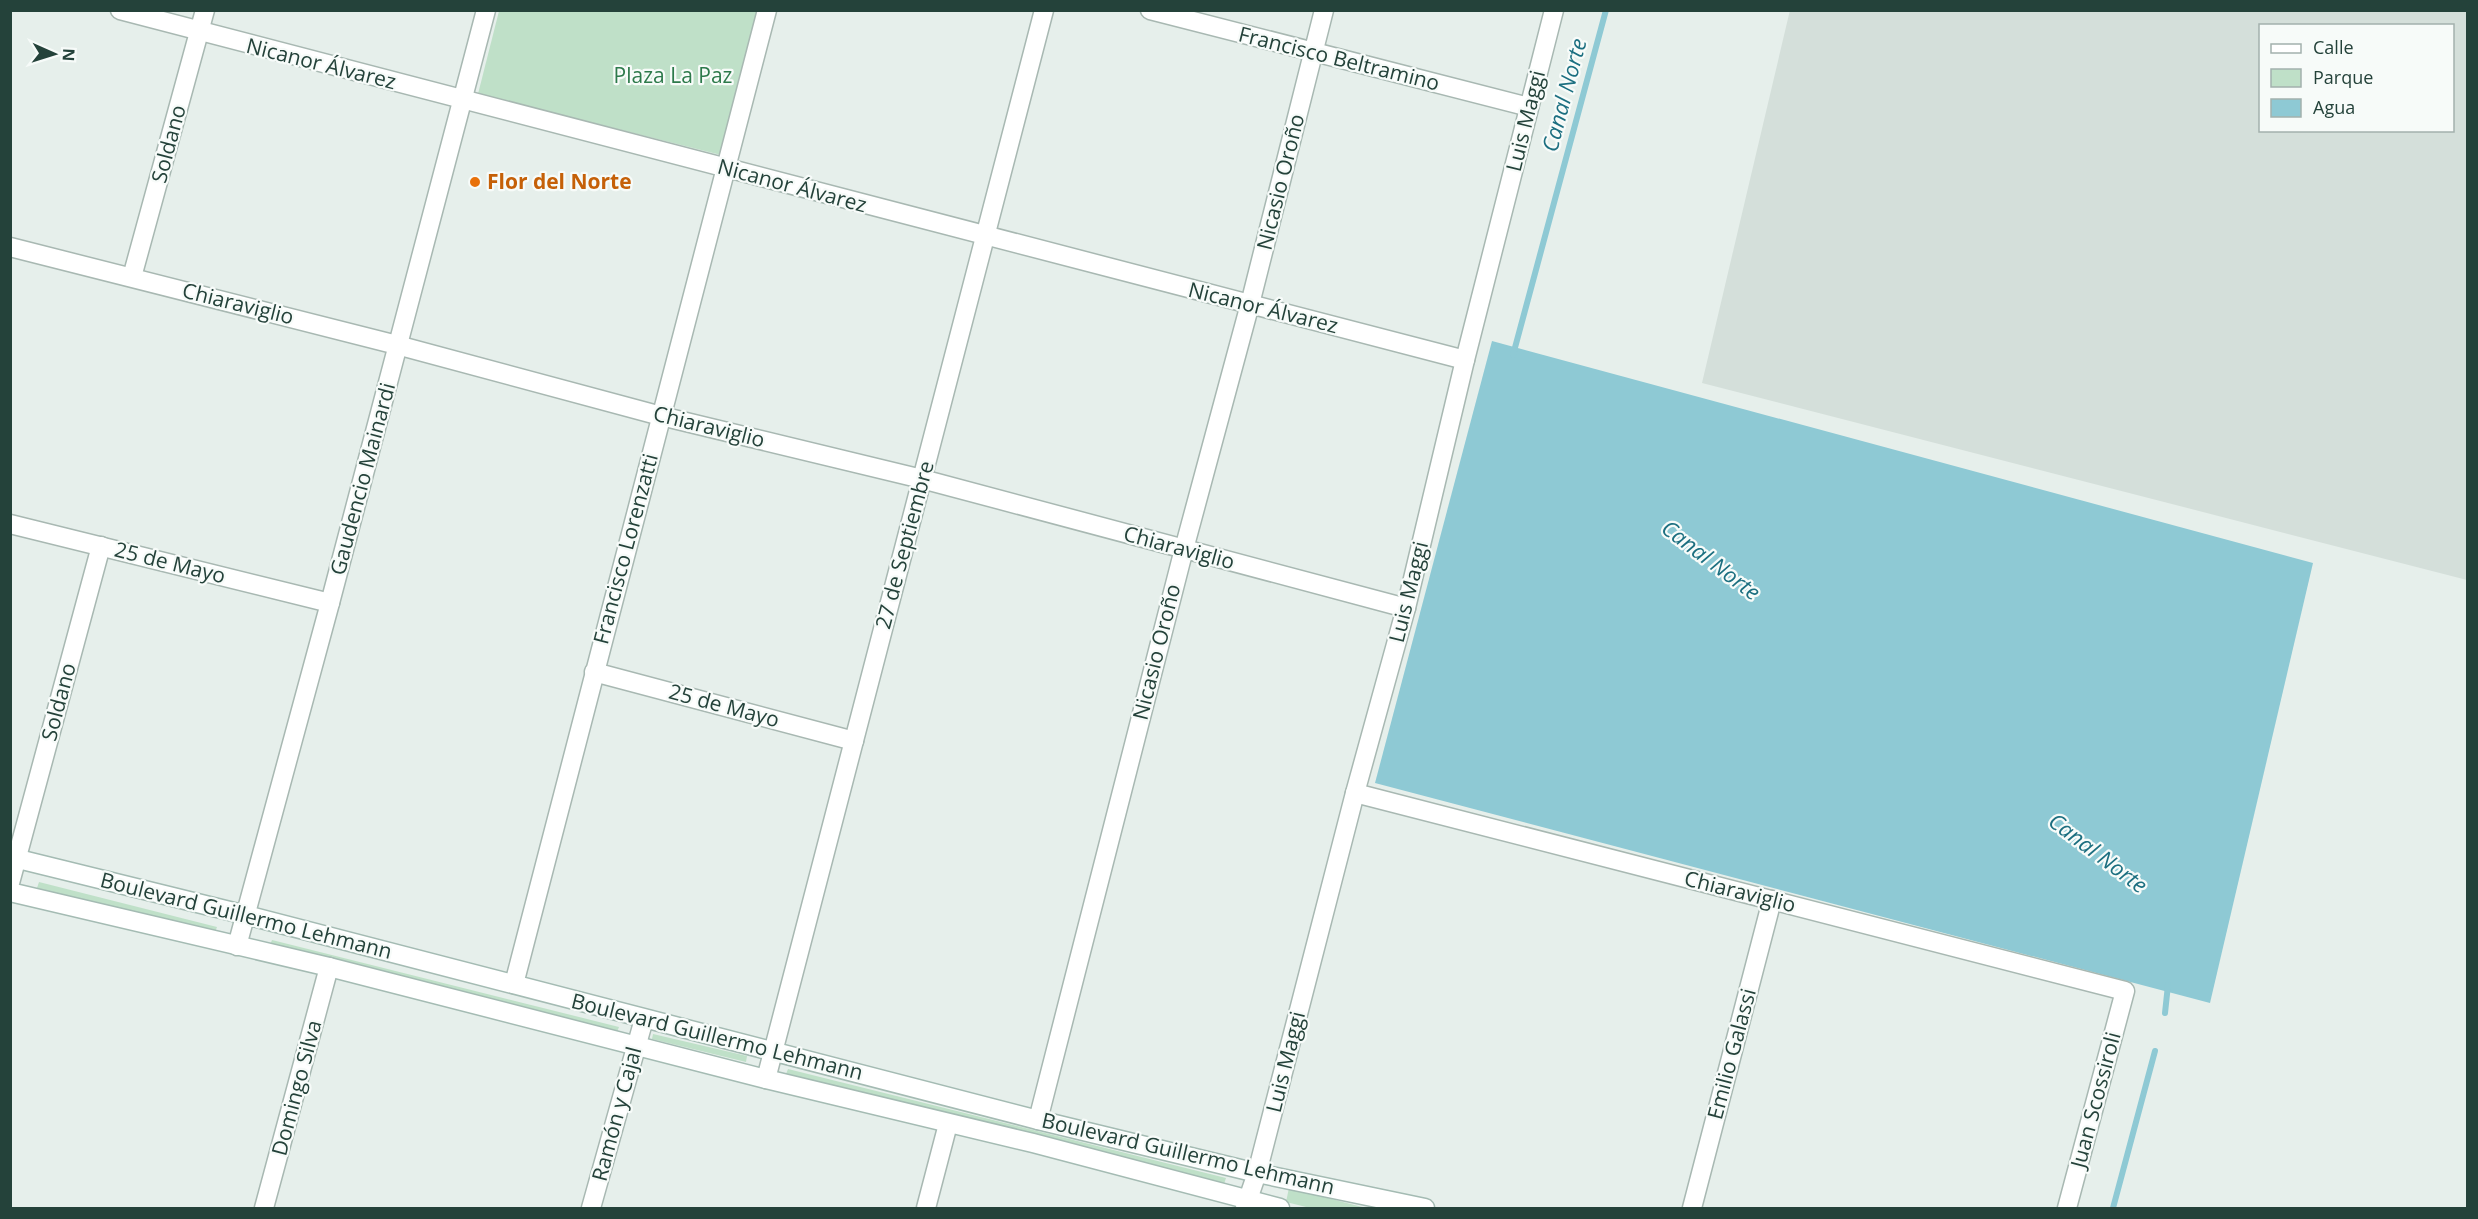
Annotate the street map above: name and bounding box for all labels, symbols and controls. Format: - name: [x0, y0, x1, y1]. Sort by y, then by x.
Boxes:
- street label: Francisco Beltramino: [1236, 20, 1443, 97]
- north arrow: [24, 24, 84, 84]
- legend: [2259, 24, 2454, 132]
- street label: Nicanor Álvarez: [243, 31, 399, 95]
- water label: Canal Norte: [1533, 35, 1593, 155]
- text: Calle: [2313, 35, 2354, 59]
- text: N: [58, 48, 80, 62]
- park label: Plaza La Paz: [614, 61, 733, 89]
- text: Parque: [2313, 65, 2373, 89]
- street label: Luis Maggi: [1499, 67, 1551, 174]
- text: Agua: [2313, 95, 2355, 119]
- street label: Soldano: [144, 102, 192, 186]
- street label: Nicasio Oroño: [1250, 111, 1310, 253]
- street label: Nicanor Álvarez: [715, 152, 870, 218]
- place label: Flor del Norte: [487, 167, 632, 195]
- marker: Flor del Norte: [468, 175, 482, 189]
- street label: Nicanor Álvarez: [1185, 275, 1341, 339]
- street label: Chiaraviglio: [180, 276, 297, 330]
- street label: Gaudencio Mainardi: [323, 380, 401, 578]
- street label: Chiaraviglio: [651, 399, 768, 453]
- street label: Francisco Lorenzatti: [586, 450, 664, 647]
- street label: 27 de Septiembre: [868, 458, 940, 632]
- water label: Canal Norte: [1656, 512, 1767, 606]
- street label: Chiaraviglio: [1121, 519, 1238, 575]
- street label: 25 de Mayo: [112, 535, 229, 589]
- street label: Luis Maggi: [1382, 538, 1434, 645]
- street label: Nicasio Oroño: [1126, 581, 1186, 723]
- street label: Soldano: [34, 660, 82, 744]
- street label: 25 de Mayo: [666, 677, 783, 733]
- water label: Canal Norte: [2043, 805, 2154, 899]
- street label: Chiaraviglio: [1682, 864, 1799, 918]
- street label: Boulevard Guillermo Lehmann: [97, 865, 395, 965]
- street label: Emilio Galassi: [1700, 985, 1762, 1122]
- street label: Boulevard Guillermo Lehmann: [568, 986, 866, 1086]
- street label: Luis Maggi: [1259, 1008, 1311, 1115]
- street label: Domingo Silva: [264, 1017, 328, 1159]
- street label: Juan Scossiroli: [2063, 1029, 2127, 1173]
- street label: Ramón y Cajal: [585, 1043, 647, 1184]
- street label: Boulevard Guillermo Lehmann: [1039, 1106, 1337, 1200]

